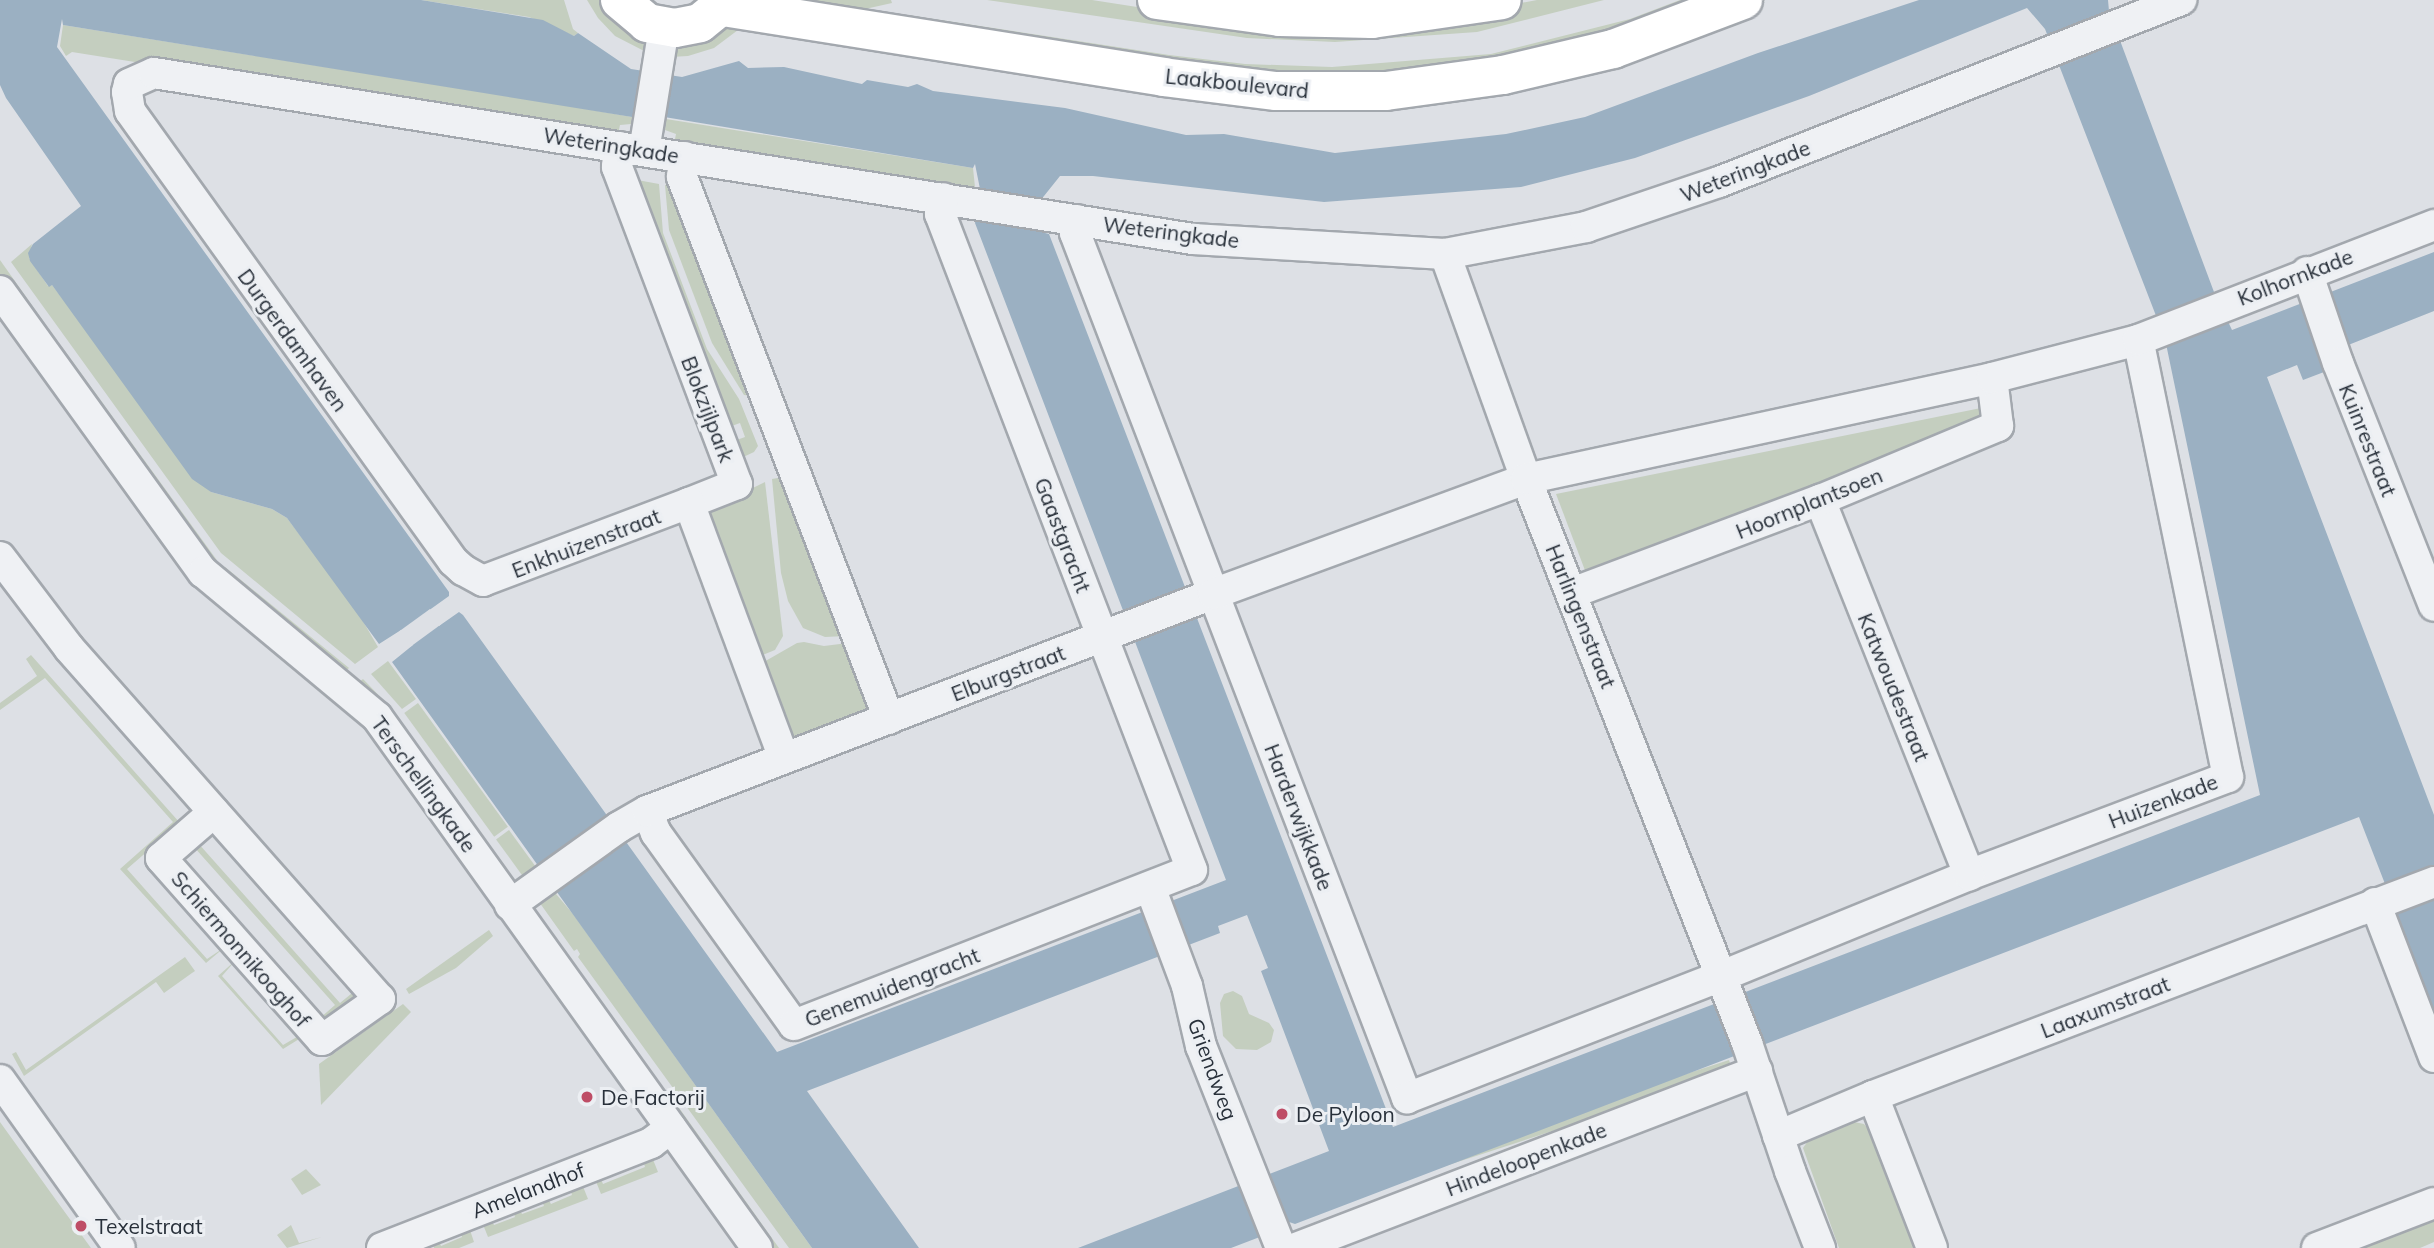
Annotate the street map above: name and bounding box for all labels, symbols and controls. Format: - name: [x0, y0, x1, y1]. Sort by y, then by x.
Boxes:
- street label: Laakboulevard: [1164, 63, 1310, 103]
- street label: Weteringkade: [541, 122, 681, 168]
- street label: Weteringkade: [1676, 135, 1814, 207]
- street label: Weteringkade: [1101, 211, 1241, 253]
- street label: Kolhornkade: [2234, 243, 2356, 311]
- street label: Durgerdamhaven: [233, 264, 353, 416]
- street label: Blokzijlpark: [676, 352, 740, 466]
- street label: Kuinrestraat: [2334, 380, 2402, 500]
- street label: Hoornplantsoen: [1732, 462, 1886, 544]
- street label: Gaastgracht: [1030, 474, 1096, 596]
- street label: Enkhuizenstraat: [508, 503, 664, 583]
- street label: Harlingenstraat: [1541, 540, 1621, 692]
- street label: Katwoudestraat: [1853, 609, 1935, 765]
- street label: Elburgstraat: [947, 640, 1069, 706]
- street label: Terschellingkade: [366, 711, 482, 857]
- street label: Harderwijkkade: [1259, 740, 1339, 894]
- street label: Huizenkade: [2105, 769, 2221, 833]
- street label: Schiermonnikooghof: [166, 866, 316, 1032]
- street label: Genemuidengracht: [801, 942, 983, 1032]
- street label: Laaxumstraat: [2037, 971, 2173, 1043]
- street label: Griendweg: [1183, 1015, 1243, 1123]
- place label: De Factorij: [601, 1084, 705, 1110]
- marker: De Factorij: [579, 1089, 595, 1105]
- place label: De Pyloon: [1296, 1101, 1395, 1127]
- marker: De Pyloon: [1274, 1106, 1290, 1122]
- street label: Hindeloopenkade: [1442, 1117, 1610, 1201]
- street label: Amelandhof: [468, 1157, 588, 1223]
- place label: Texelstraat: [95, 1213, 203, 1239]
- marker: Texelstraat: [73, 1218, 89, 1234]

